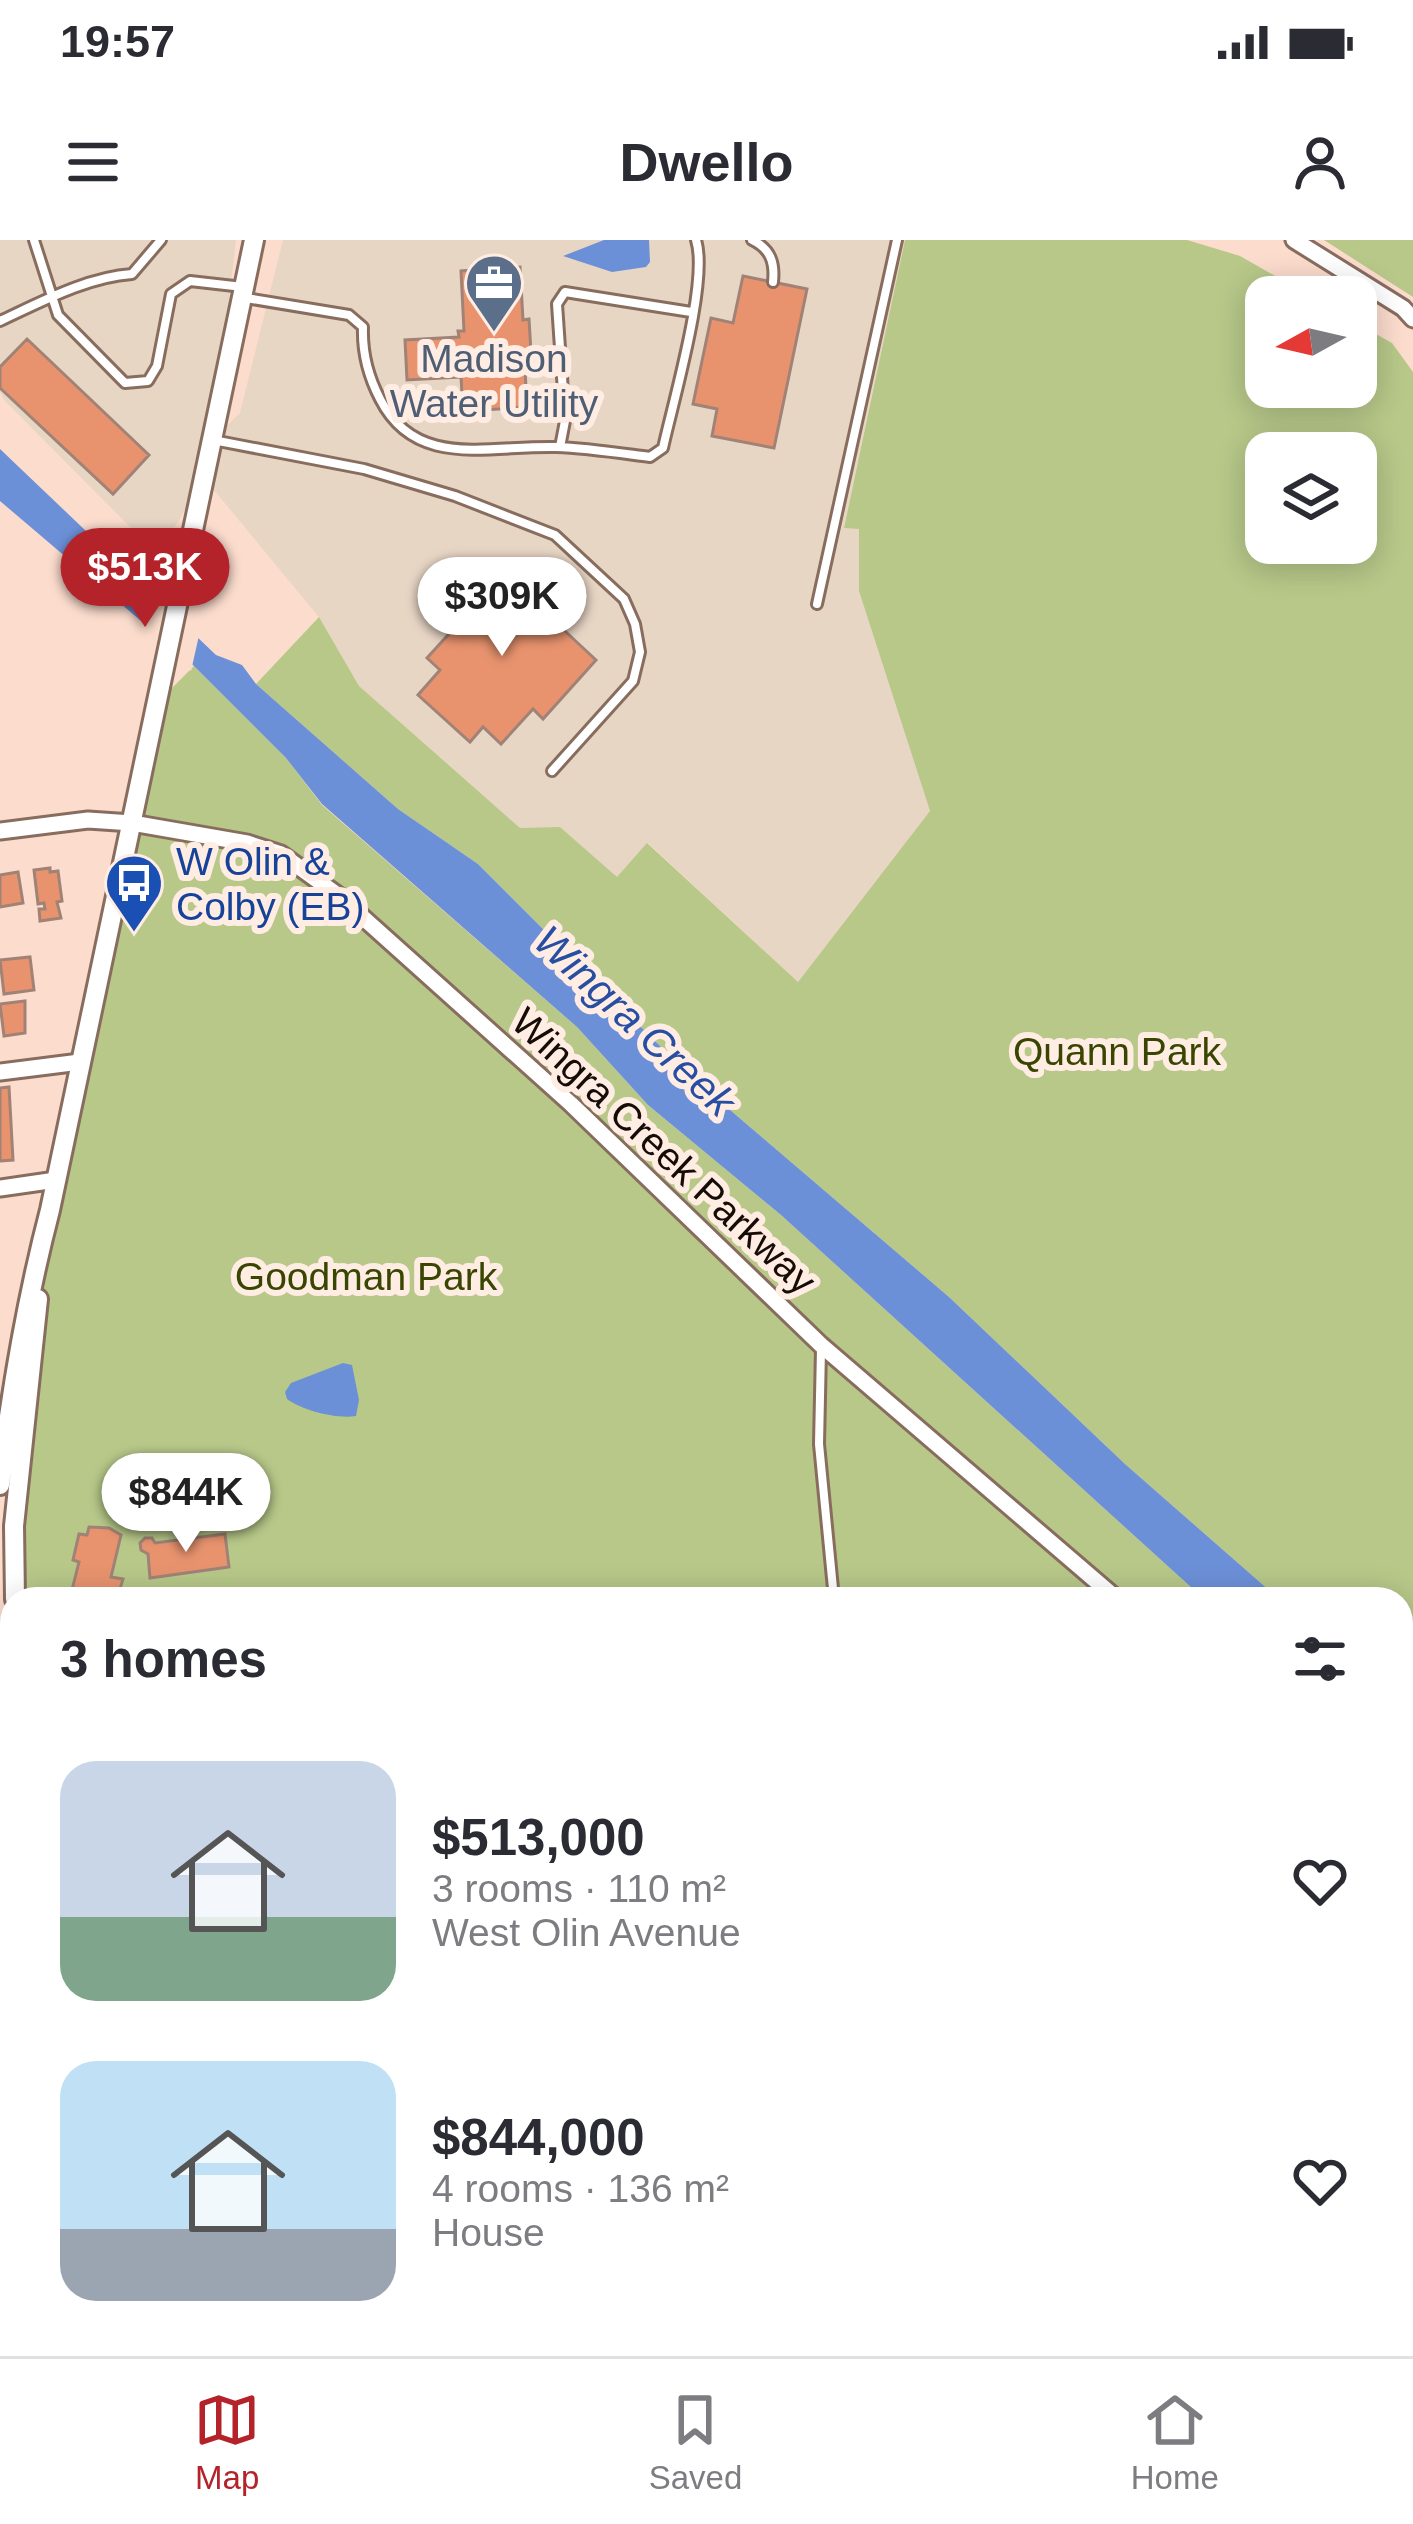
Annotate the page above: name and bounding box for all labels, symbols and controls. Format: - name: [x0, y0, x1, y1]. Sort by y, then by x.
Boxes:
- text: 19:57: [60, 16, 175, 67]
- icon: menu: [60, 129, 126, 195]
- icon: person: [1287, 129, 1353, 195]
- text: Dwello: [619, 132, 794, 192]
- office icon: Madison Water Utility: [463, 252, 525, 334]
- north arrow: [1245, 276, 1377, 408]
- map controls: [1245, 276, 1377, 564]
- place label: Madison Water Utility: [390, 337, 599, 425]
- button: layers: [1245, 432, 1377, 564]
- pin: $513K: [61, 528, 229, 630]
- text: $513K: [88, 545, 202, 588]
- pin: $309K: [418, 557, 586, 659]
- text: $309K: [445, 574, 559, 617]
- place label: W Olin & Colby (EB): [176, 840, 365, 928]
- bus stop icon: W Olin & Colby (EB): [103, 852, 165, 934]
- water label: Wingra Creek: [525, 916, 746, 1127]
- street label: Wingra Creek Parkway: [504, 999, 825, 1303]
- park label: Quann Park: [1013, 1030, 1222, 1073]
- park label: Goodman Park: [235, 1255, 498, 1298]
- pin: $844K: [102, 1453, 270, 1555]
- text: $844K: [129, 1470, 243, 1513]
- icon: filters: [1287, 1626, 1353, 1692]
- text: 3 homes: [60, 1631, 267, 1688]
- icon: home: [156, 1809, 300, 1953]
- text: $513,000: [432, 1809, 645, 1866]
- icon: heart: [1287, 1848, 1353, 1914]
- text: 3 rooms · 110 m²: [432, 1867, 726, 1910]
- text: West Olin Avenue: [432, 1911, 741, 1954]
- icon: home: [156, 2109, 300, 2253]
- text: $844,000: [432, 2109, 645, 2166]
- icon: heart: [1287, 2148, 1353, 2214]
- text: 4 rooms · 136 m²: [432, 2167, 729, 2210]
- text: House: [432, 2211, 545, 2254]
- tab: Map: [194, 2387, 260, 2497]
- tab: Saved: [649, 2387, 742, 2497]
- tab: Home: [1131, 2387, 1219, 2497]

